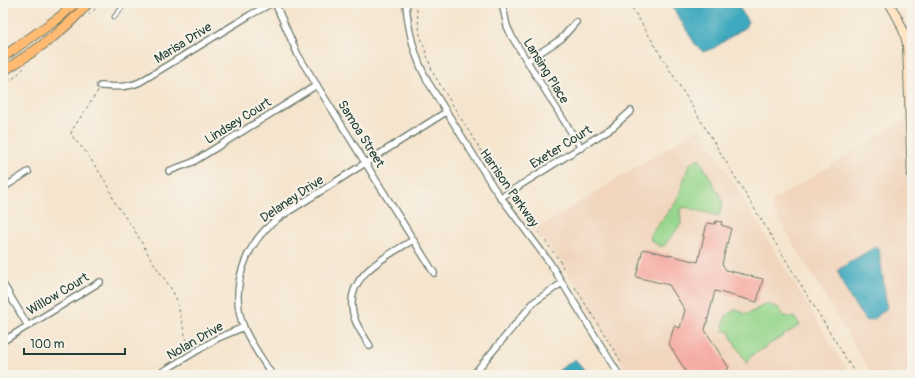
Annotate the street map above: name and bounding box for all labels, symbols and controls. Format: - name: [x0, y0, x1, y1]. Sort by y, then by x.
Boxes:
- street label: Marisa Drive: [151, 19, 215, 67]
- street label: Lansing Place: [520, 35, 573, 107]
- street label: Lindsey Court: [202, 94, 275, 148]
- street label: Samoa Street: [334, 97, 388, 171]
- street label: Exeter Court: [527, 121, 595, 172]
- street label: Harrison Parkway: [476, 146, 542, 231]
- street label: Delaney Drive: [257, 172, 327, 226]
- street label: Willow Court: [24, 269, 93, 319]
- street label: Nolan Drive: [164, 318, 227, 364]
- scale bar: [24, 330, 125, 356]
- text: 100 m: [30, 337, 65, 352]

